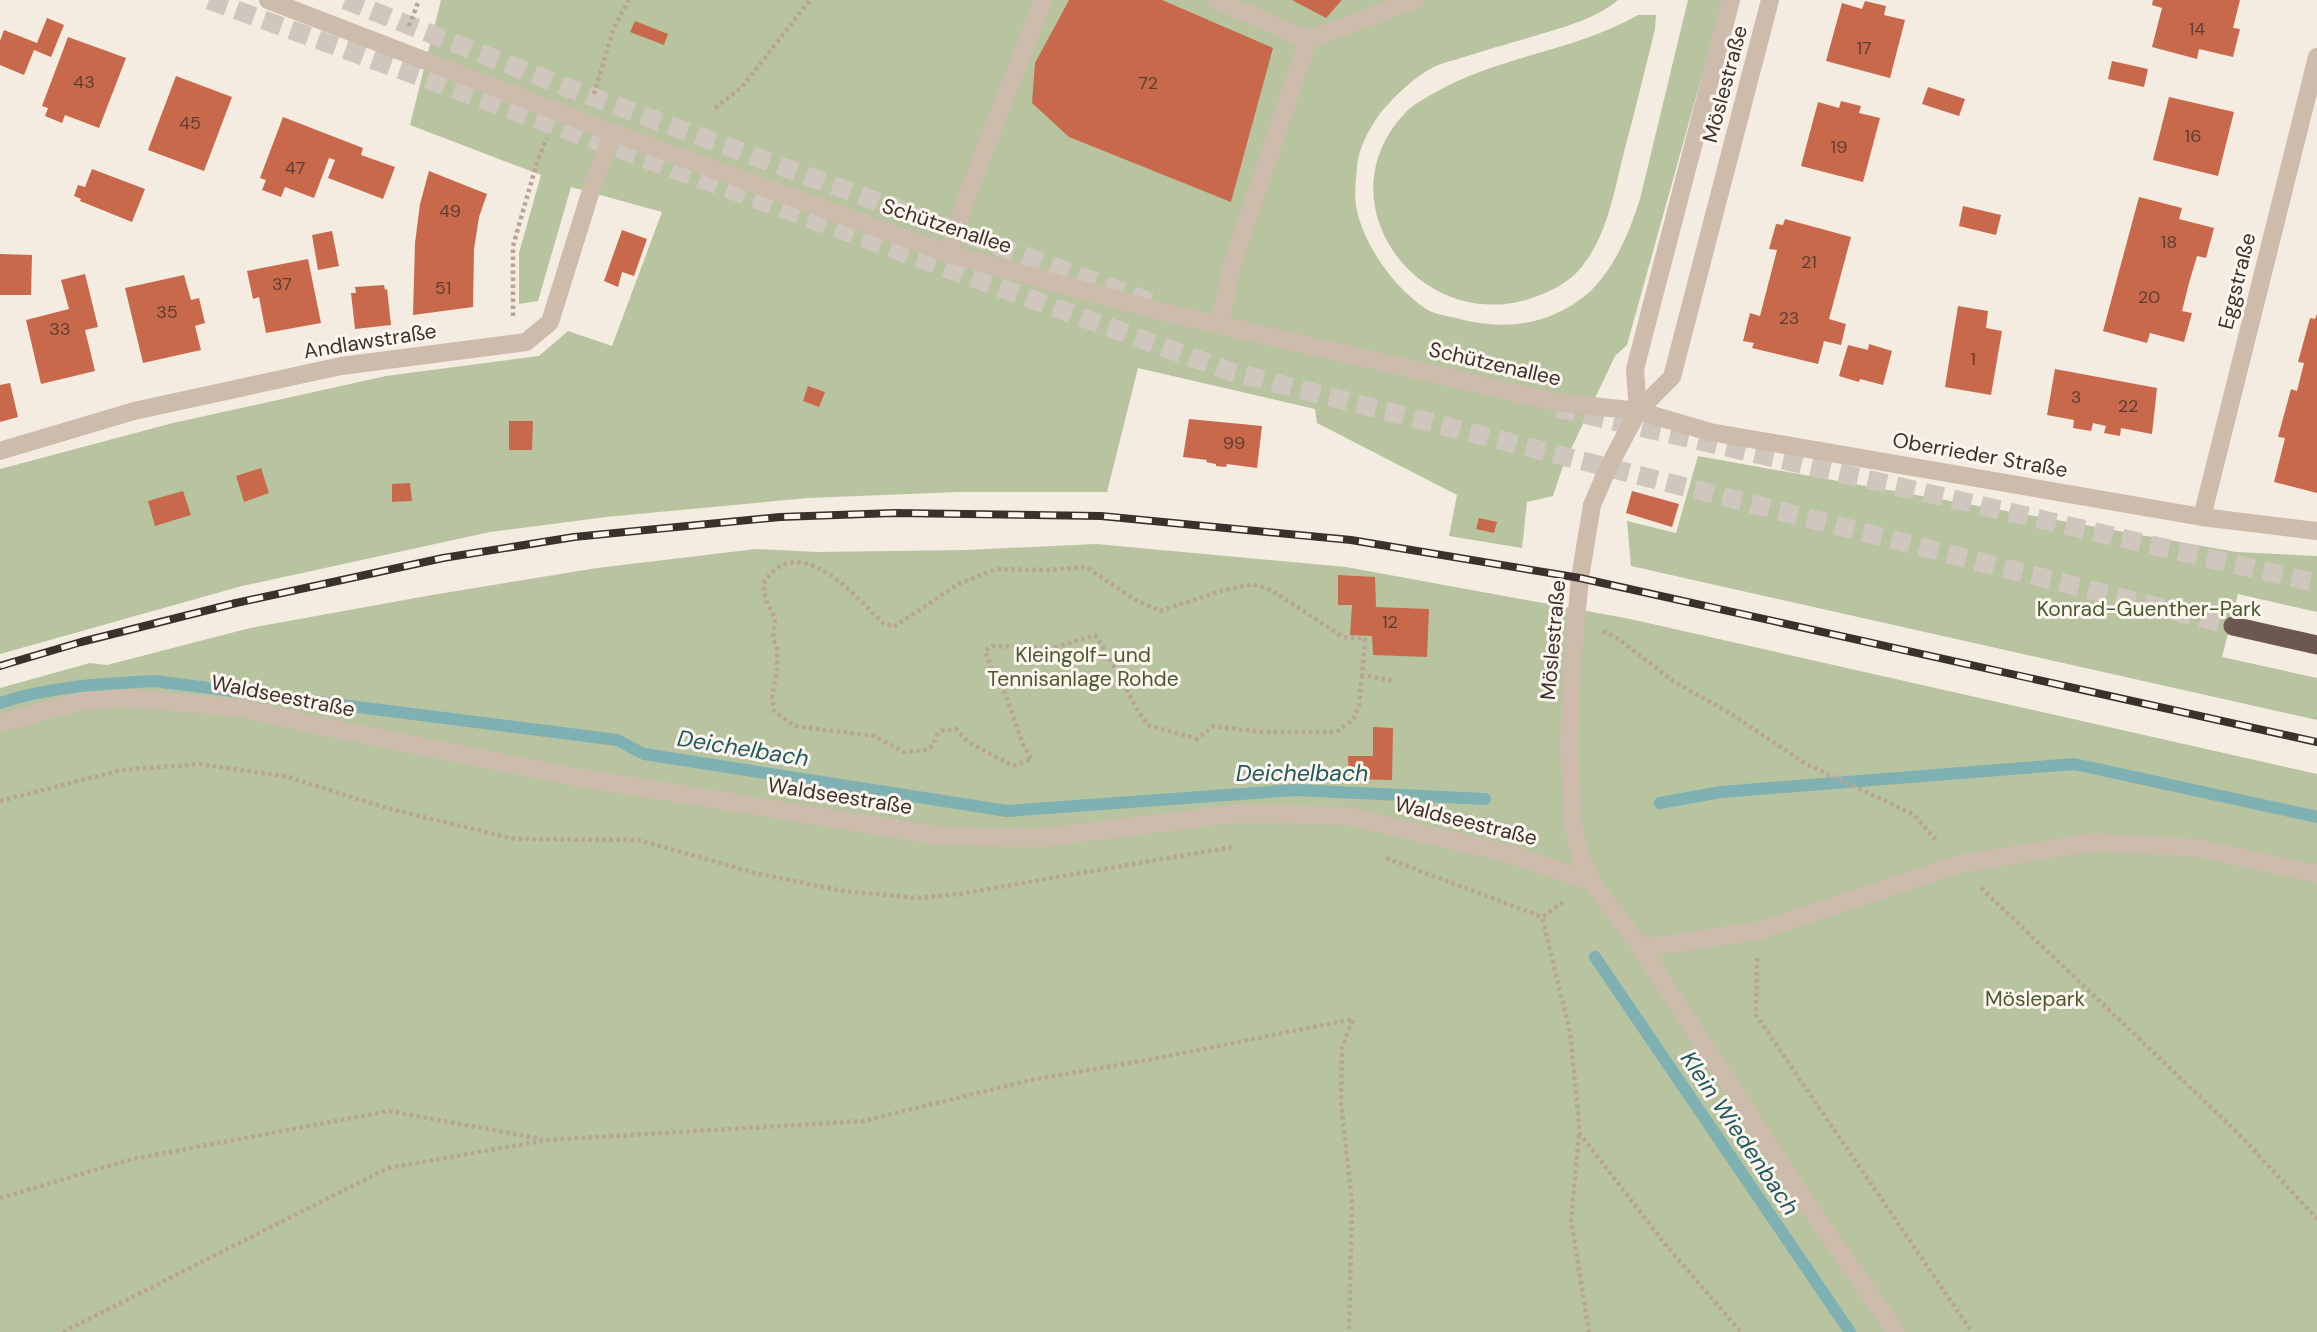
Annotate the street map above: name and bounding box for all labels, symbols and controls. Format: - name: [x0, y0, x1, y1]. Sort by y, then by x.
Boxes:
- house number: 14: [2189, 17, 2205, 41]
- street label: Möslestraße: [1696, 22, 1754, 146]
- house number: 17: [1856, 36, 1872, 60]
- house number: 43: [73, 70, 95, 94]
- house number: 72: [1138, 71, 1158, 95]
- house number: 45: [179, 111, 201, 135]
- house number: 16: [2185, 124, 2201, 148]
- house number: 19: [1831, 135, 1847, 159]
- house number: 47: [285, 156, 305, 180]
- street label: Schützenallee: [879, 192, 1015, 260]
- house number: 49: [439, 199, 461, 223]
- house number: 18: [2161, 230, 2177, 254]
- street label: Eggstraße: [2212, 230, 2262, 332]
- house number: 21: [1801, 250, 1817, 274]
- house number: 37: [272, 272, 292, 296]
- house number: 51: [435, 276, 451, 300]
- house number: 20: [2138, 285, 2160, 309]
- house number: 35: [156, 300, 178, 324]
- house number: 23: [1778, 306, 1800, 330]
- house number: 33: [49, 317, 71, 341]
- street label: Andlawstraße: [302, 317, 438, 365]
- street label: Schützenallee: [1426, 335, 1564, 393]
- house number: 1: [1970, 347, 1976, 371]
- house number: 3: [2071, 385, 2081, 409]
- house number: 22: [2118, 394, 2138, 418]
- street label: Oberrieder Straße: [1890, 426, 2070, 484]
- house number: 99: [1223, 431, 1245, 455]
- street label: Möslestraße: [1534, 579, 1572, 701]
- park label: Konrad-Guenther-Park: [2037, 595, 2262, 623]
- house number: 12: [1382, 610, 1398, 634]
- park label: Kleingolf- und Tennisanlage Rohde: [987, 641, 1179, 693]
- street label: Waldseestraße: [209, 668, 357, 724]
- water label: Deichelbach: [675, 723, 811, 773]
- water label: Deichelbach: [1236, 758, 1368, 788]
- street label: Waldseestraße: [766, 771, 914, 821]
- street label: Waldseestraße: [1392, 790, 1540, 852]
- park label: Möslepark: [1985, 985, 2086, 1013]
- water label: Klein Wiedenbach: [1674, 1045, 1806, 1221]

